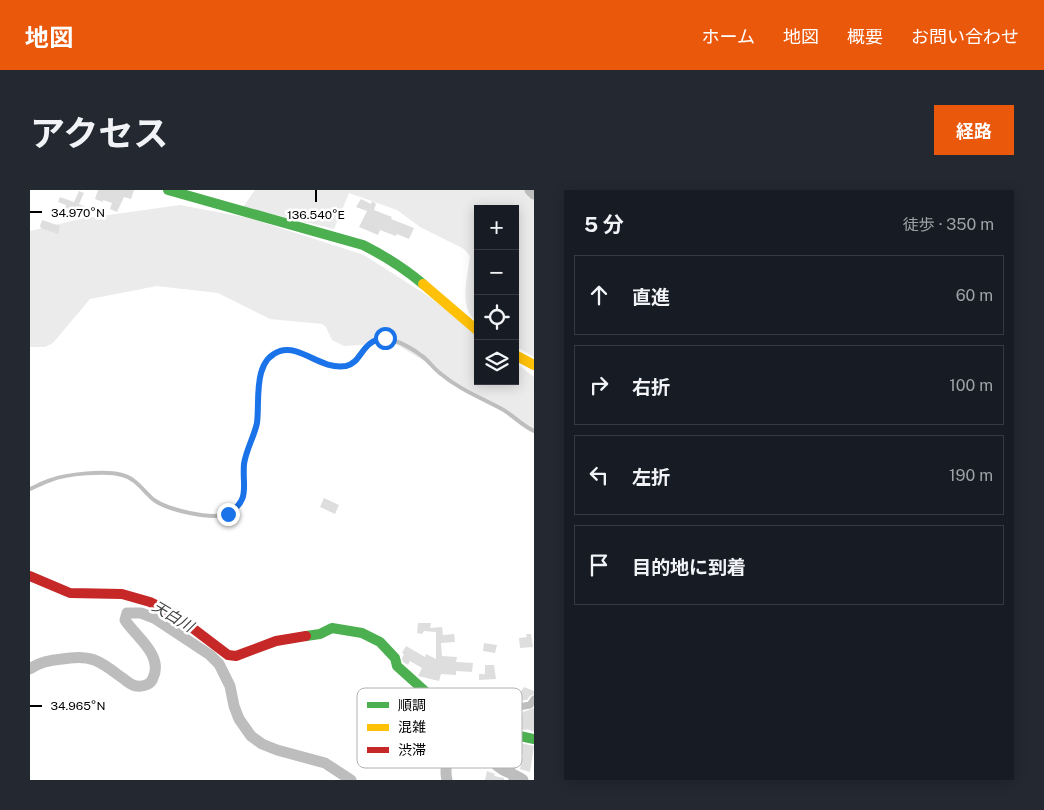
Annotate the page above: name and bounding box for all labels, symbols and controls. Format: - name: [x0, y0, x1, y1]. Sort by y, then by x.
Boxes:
- text: 地図: [25, 23, 73, 51]
- text: ホーム: [702, 26, 755, 47]
- text: 地図: [783, 26, 819, 47]
- text: 概要: [847, 26, 883, 47]
- text: お問い合わせ: [911, 26, 1019, 47]
- button: 経路: [934, 105, 1014, 155]
- text: アクセス: [30, 113, 168, 154]
- map controls: [474, 205, 519, 385]
- button: +: [474, 205, 519, 250]
- text: 34.970°N: [51, 206, 105, 220]
- text: 136.540°E: [287, 208, 345, 222]
- text: 5 分: [584, 212, 624, 237]
- text: 徒歩 · 350 m: [903, 215, 994, 234]
- button: −: [474, 250, 519, 295]
- icon: ahead: [585, 281, 613, 309]
- text: 直進: [632, 286, 670, 308]
- text: 60 m: [956, 286, 993, 305]
- button: locate: [474, 295, 519, 340]
- route start: [374, 327, 397, 350]
- button: layers: [474, 340, 519, 385]
- icon: right: [585, 371, 613, 399]
- text: 右折: [632, 376, 670, 398]
- text: 100 m: [949, 376, 993, 395]
- icon: left: [585, 461, 613, 489]
- text: 左折: [632, 466, 670, 488]
- text: 190 m: [949, 466, 993, 485]
- route end: [217, 503, 240, 526]
- icon: arrive: [585, 551, 613, 579]
- text: 目的地に到着: [632, 556, 746, 578]
- water label: 天白川: [149, 597, 198, 636]
- legend: [357, 688, 522, 768]
- text: 順調: [398, 697, 426, 713]
- text: 34.965°N: [51, 699, 105, 713]
- text: 混雑: [398, 719, 426, 735]
- text: 渋滞: [398, 742, 426, 758]

